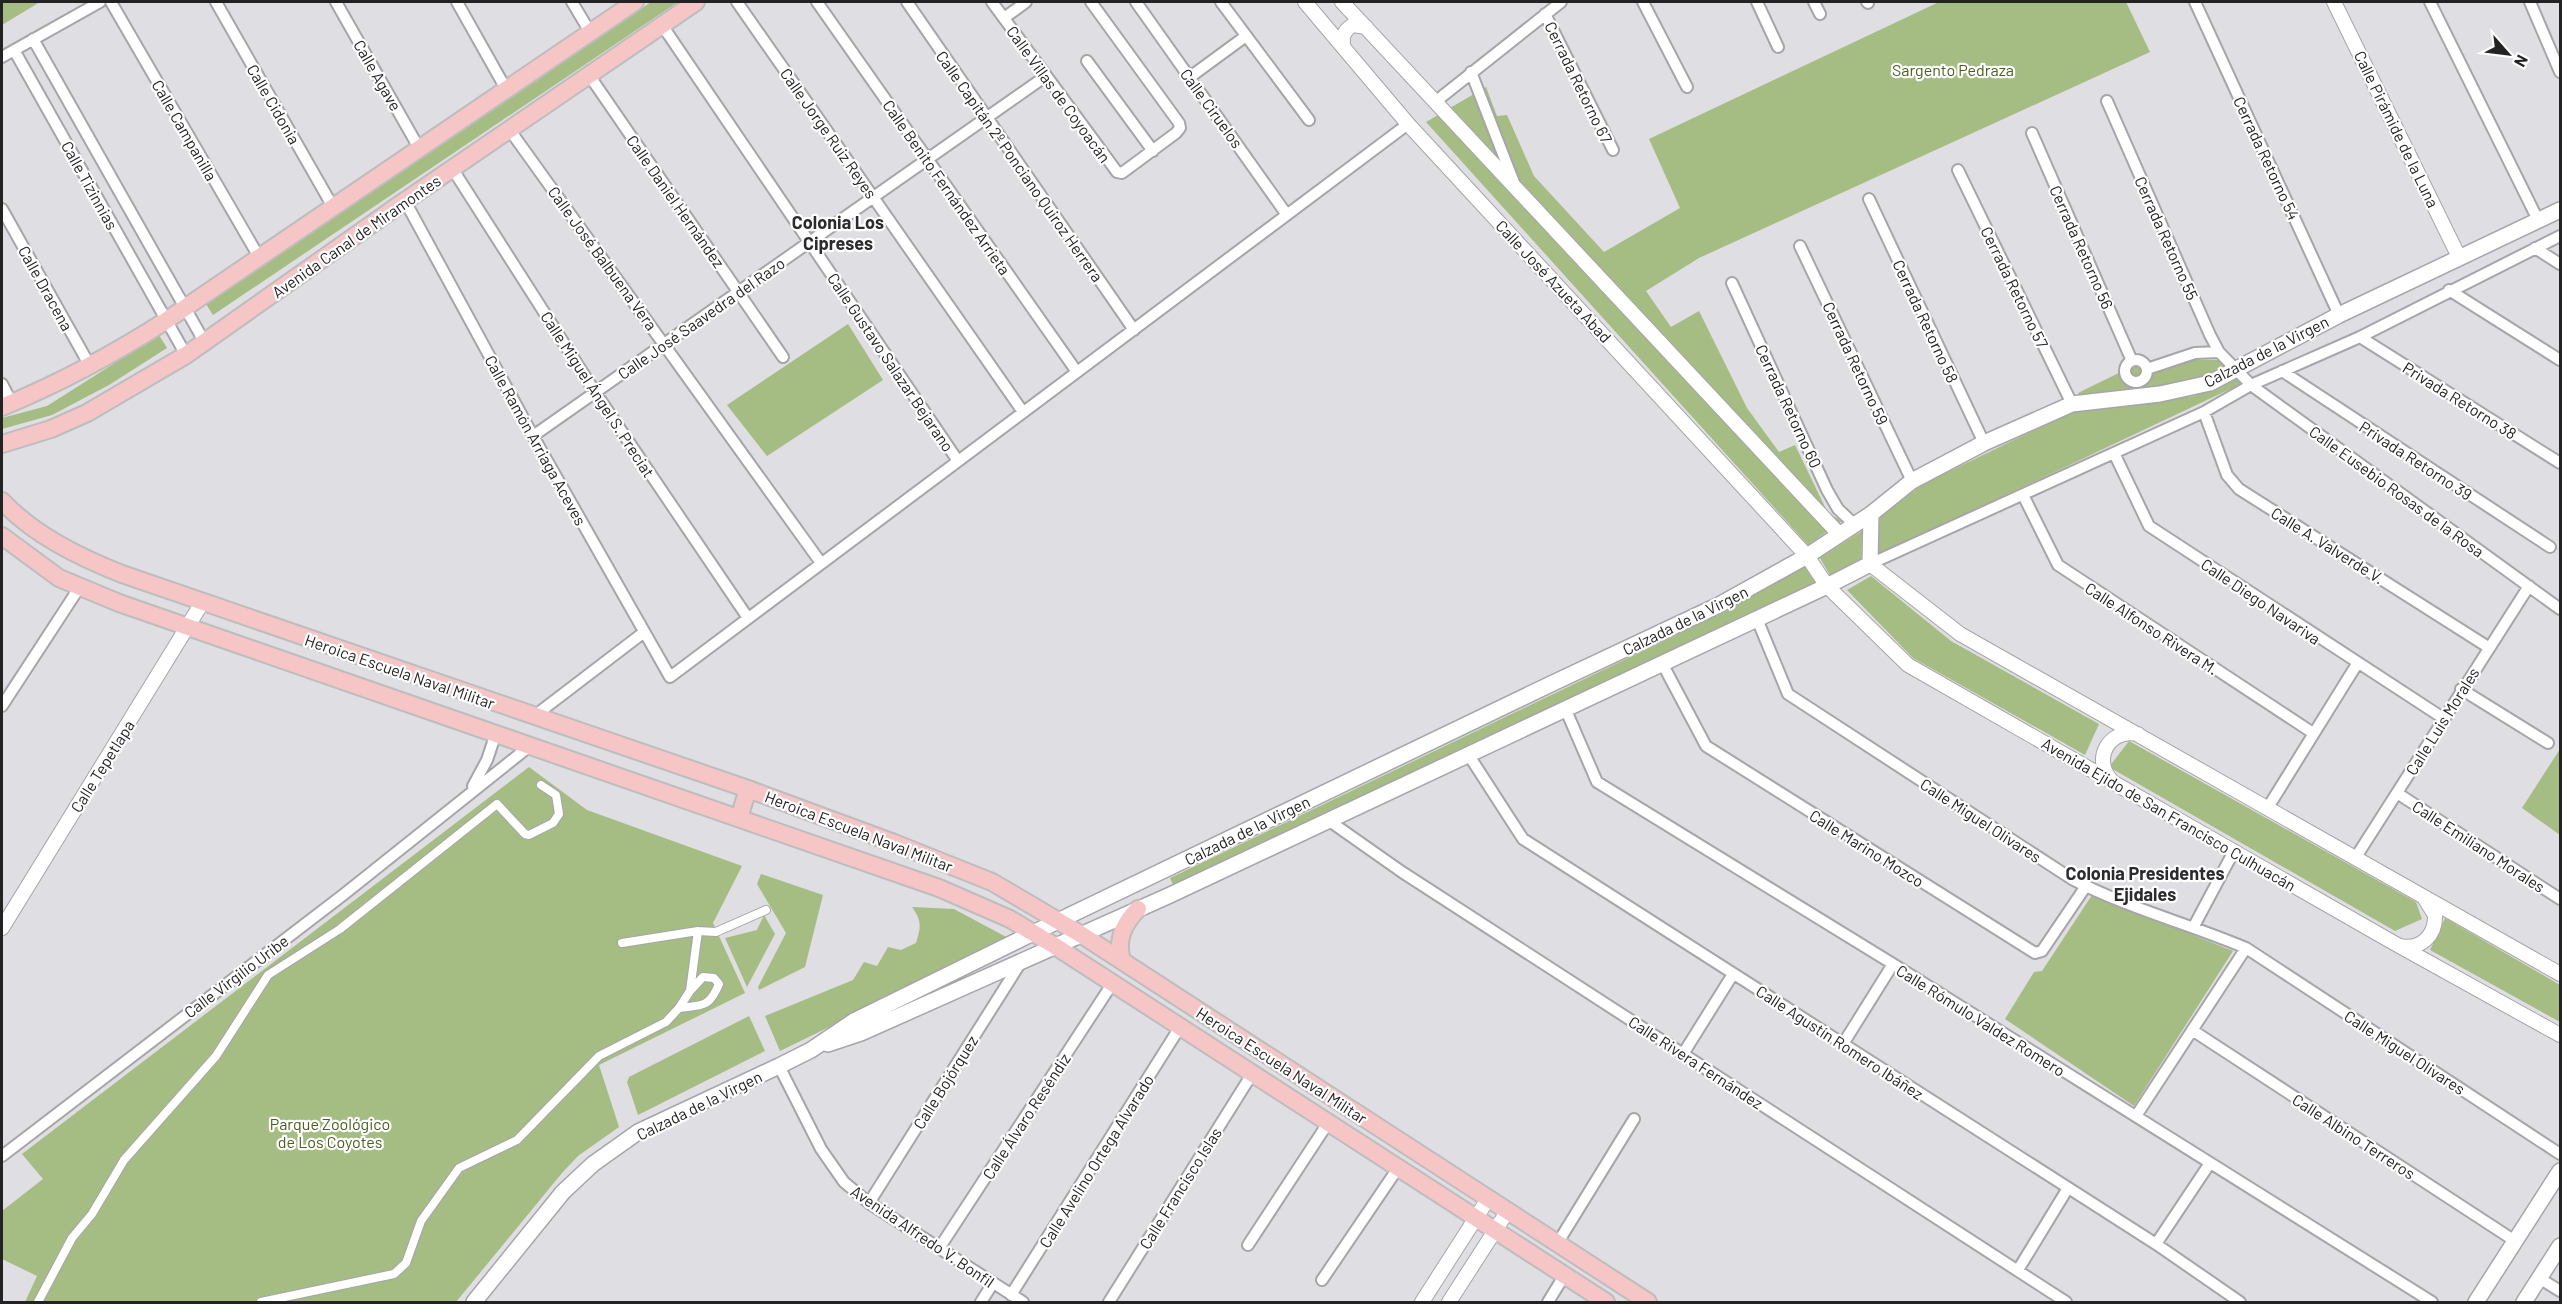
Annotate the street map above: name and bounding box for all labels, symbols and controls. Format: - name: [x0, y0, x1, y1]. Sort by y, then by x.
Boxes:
- street label: Cerrada Retorno 67: [1541, 18, 1617, 146]
- street label: Calle Villas de Coyoacán: [1003, 22, 1115, 166]
- north arrow: [2478, 24, 2538, 84]
- street label: Calle Agave: [350, 36, 406, 114]
- street label: Calle Capitán 2º Ponciano Quiroz Herrera: [933, 47, 1107, 285]
- street label: Calle Pirámide de la Luna: [2351, 47, 2443, 211]
- text: N: [2511, 52, 2533, 70]
- park label: Sargento Pedraza: [1892, 60, 2014, 79]
- street label: Calle Cidonia: [244, 61, 304, 147]
- street label: Calle Jorge Ruiz Reyes: [777, 64, 881, 202]
- street label: Calle Ciruelos: [1177, 65, 1247, 151]
- street label: Calle Campanilla: [148, 76, 222, 184]
- street label: Cerrada Retorno 54: [2230, 93, 2304, 223]
- street label: Calle Benito Fernández Arrieta: [879, 96, 1015, 278]
- street label: Calle Daniel Hernández: [623, 131, 729, 271]
- street label: Calle Tizinnias: [58, 137, 122, 233]
- street label: Avenida Canal de Miramontes: [268, 170, 444, 302]
- street label: Cerrada Retorno 55: [2131, 173, 2203, 303]
- street label: Calle José Balbuena Vera: [544, 182, 662, 334]
- street label: Cerrada Retorno 56: [2046, 182, 2118, 312]
- district label: Colonia Los Cipreses: [792, 211, 884, 254]
- street label: Calle José Azueta Abad: [1492, 216, 1616, 346]
- street label: Cerrada Retorno 57: [1977, 223, 2053, 351]
- street label: Calle Dracena: [15, 242, 77, 334]
- street label: Calle José Saavedra del Razo: [614, 253, 788, 383]
- street label: Cerrada Retorno 58: [1889, 257, 1963, 385]
- street label: Calle Gustavo Salazar Bejarano: [824, 269, 958, 455]
- street label: Cerrada Retorno 59: [1819, 299, 1893, 427]
- street label: Calle Miguel Ángel S. Preciat: [537, 307, 659, 481]
- street label: Calzada de la Virgen: [2201, 311, 2331, 391]
- street label: Cerrada Retorno 60: [1752, 341, 1826, 471]
- street label: Calle Ramón Arriaga Aceves: [481, 352, 591, 528]
- street label: Privada Retorno 38: [2400, 357, 2520, 443]
- street label: Privada Retorno 39: [2356, 417, 2476, 503]
- street label: Calle Eusebio Rosas de la Rosa: [2306, 421, 2488, 561]
- street label: Calle A. Valverde V.: [2268, 503, 2388, 587]
- street label: Calle Diego Navariva: [2198, 554, 2324, 648]
- street label: Calle Alfonso Rivera M.: [2082, 578, 2222, 678]
- street label: Calzada de la Virgen: [1619, 581, 1751, 659]
- street label: Heroica Escuela Naval Militar: [303, 630, 498, 713]
- street label: Calle Luis Morales: [2401, 664, 2483, 778]
- street label: Calle Tepetlapa: [66, 716, 138, 816]
- street label: Avenida Ejido de San Francisco Culhuacán: [2039, 733, 2299, 895]
- street label: Calle Miguel Olivares: [1917, 774, 2045, 866]
- street label: Heroica Escuela Naval Militar: [762, 786, 956, 876]
- street label: Calzada de la Virgen: [1181, 791, 1313, 869]
- street label: Calle Emiliano Morales: [2409, 796, 2549, 896]
- street label: Calle Marino Mozco: [1806, 805, 1928, 891]
- district label: Colonia Presidentes Ejidales: [2066, 862, 2224, 905]
- street label: Calle Virgilio Uribe: [180, 931, 292, 1021]
- street label: Calle Rómulo Valdez Romero: [1893, 960, 2069, 1080]
- street label: Calle Agustín Romero Ibáñez: [1753, 981, 1927, 1103]
- street label: Heroica Escuela Naval Militar: [1193, 1003, 1371, 1127]
- street label: Calle Miguel Olivares: [2341, 1006, 2469, 1098]
- street label: Calle Rivera Fernández: [1625, 1011, 1767, 1113]
- street label: Calle Bojórquez: [909, 1032, 981, 1132]
- street label: Calle Álvaro Reséndiz: [978, 1049, 1074, 1183]
- street label: Calzada de la Virgen: [633, 1066, 765, 1144]
- street label: Calle Avelino Ortega Alvarado: [1035, 1071, 1157, 1251]
- street label: Calle Albino Terreros: [2289, 1089, 2419, 1183]
- park label: Parque Zoológico de Los Coyotes: [270, 1114, 390, 1151]
- street label: Calle Francisco Islas: [1135, 1124, 1225, 1252]
- street label: Avenida Alfredo V. Bonfil: [848, 1181, 998, 1291]

